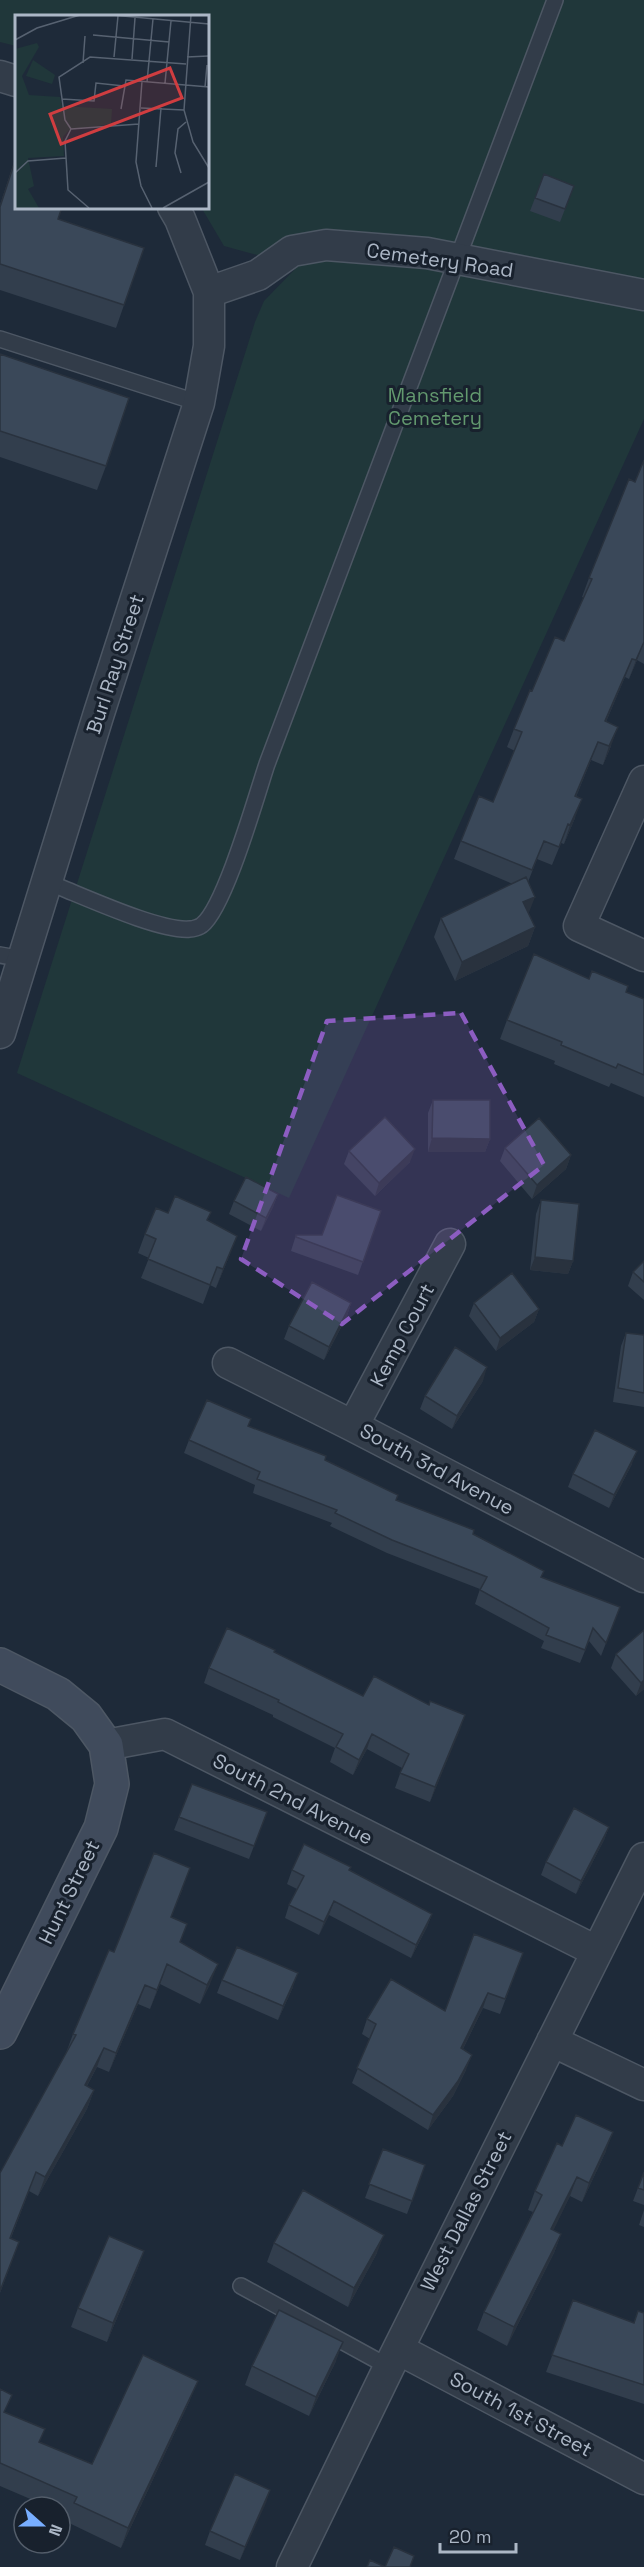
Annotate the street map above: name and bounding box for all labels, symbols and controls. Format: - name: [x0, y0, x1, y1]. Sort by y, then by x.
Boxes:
- inset map: [15, 15, 208, 208]
- street label: Cemetery Road: [365, 237, 515, 283]
- park label: Mansfield Cemetery: [388, 382, 482, 431]
- street label: Burl Ray Street: [80, 591, 150, 737]
- street label: Kemp Court: [364, 1279, 440, 1391]
- street label: South 3rd Avenue: [355, 1417, 519, 1521]
- street label: South 2nd Avenue: [209, 1747, 377, 1851]
- street label: Hunt Street: [33, 1836, 105, 1948]
- street label: West Dallas Street: [414, 2126, 518, 2296]
- street label: South 1st Street: [445, 2366, 597, 2462]
- north arrow: [12, 2495, 72, 2555]
- scale bar: [440, 2516, 516, 2554]
- text: N: [44, 2521, 67, 2539]
- text: 20 m: [449, 2525, 492, 2548]

